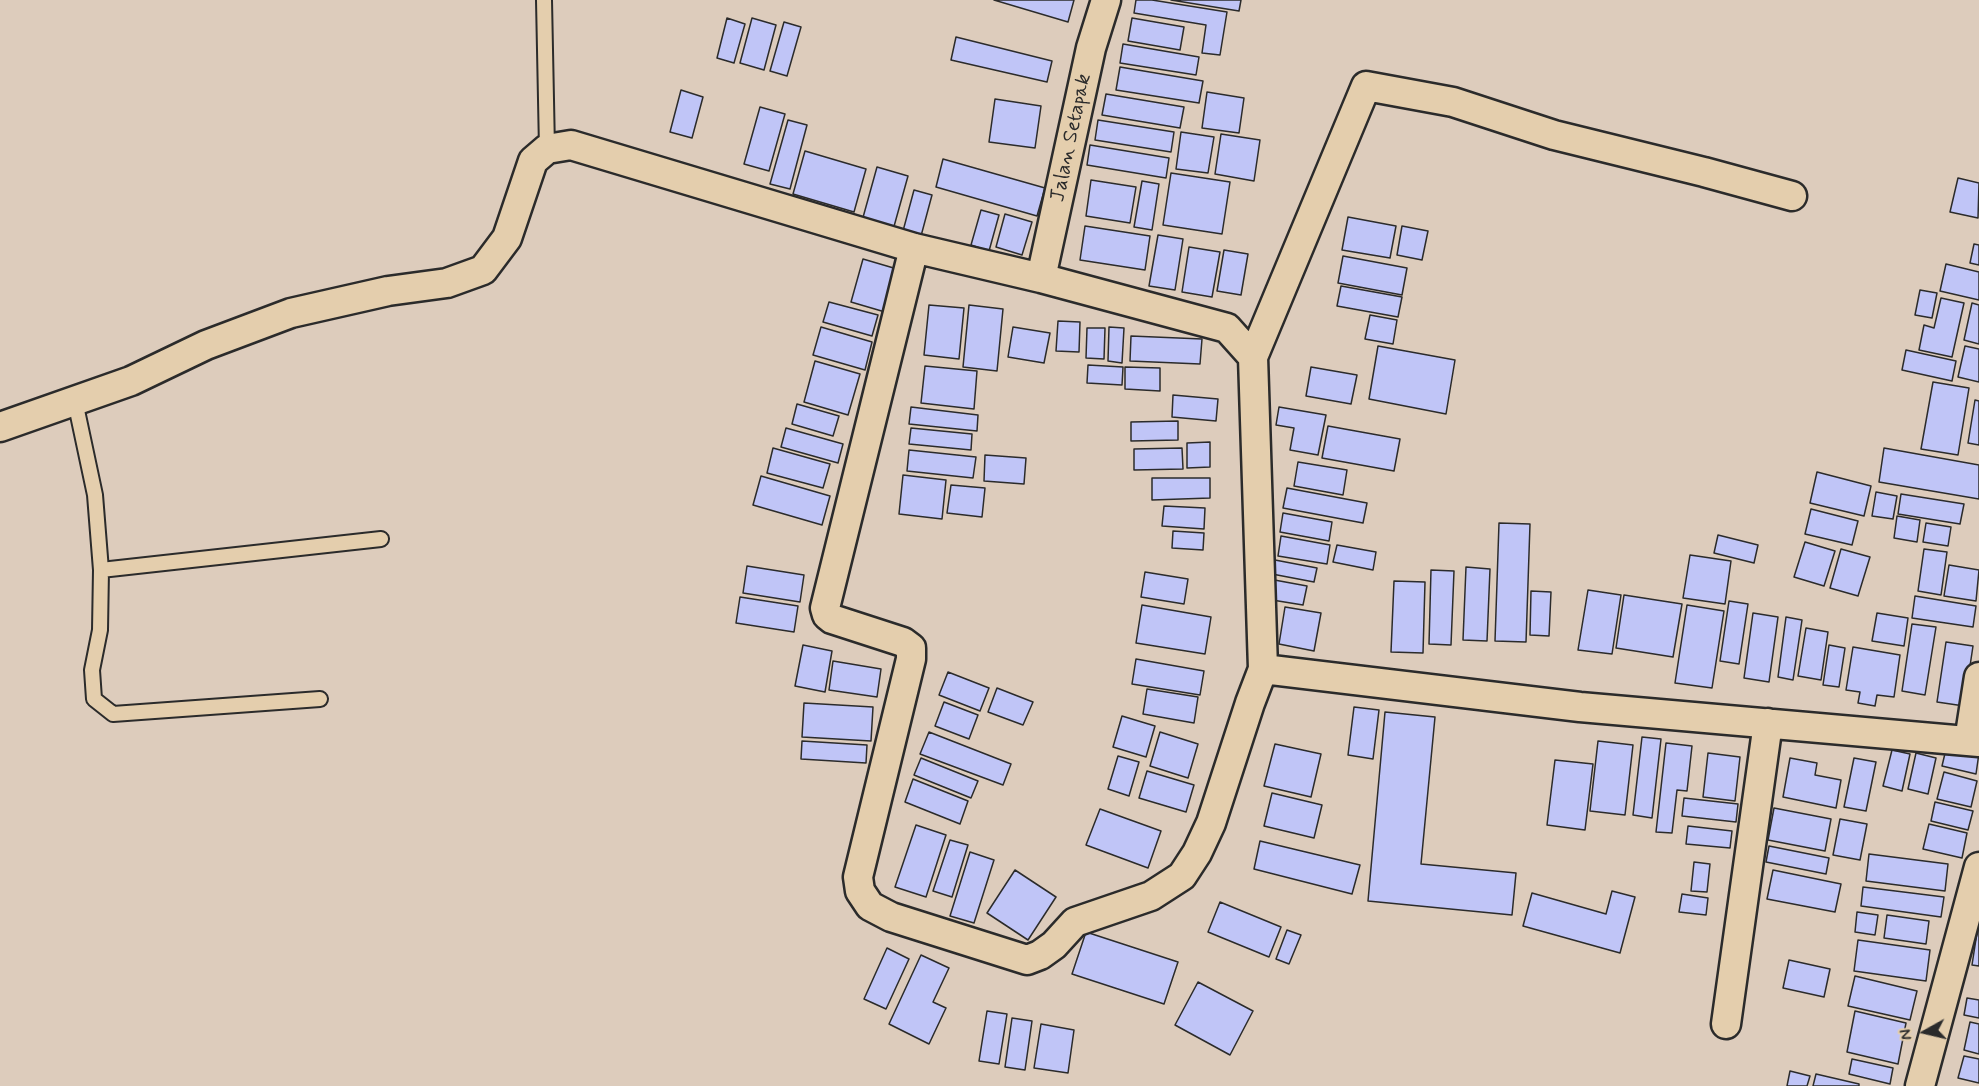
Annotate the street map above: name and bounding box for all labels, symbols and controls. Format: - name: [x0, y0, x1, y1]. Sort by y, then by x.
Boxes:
- street label: Jalan Setapak: [1046, 72, 1098, 204]
- north arrow: [1895, 1002, 1955, 1062]
- text: N: [1896, 1028, 1918, 1041]

